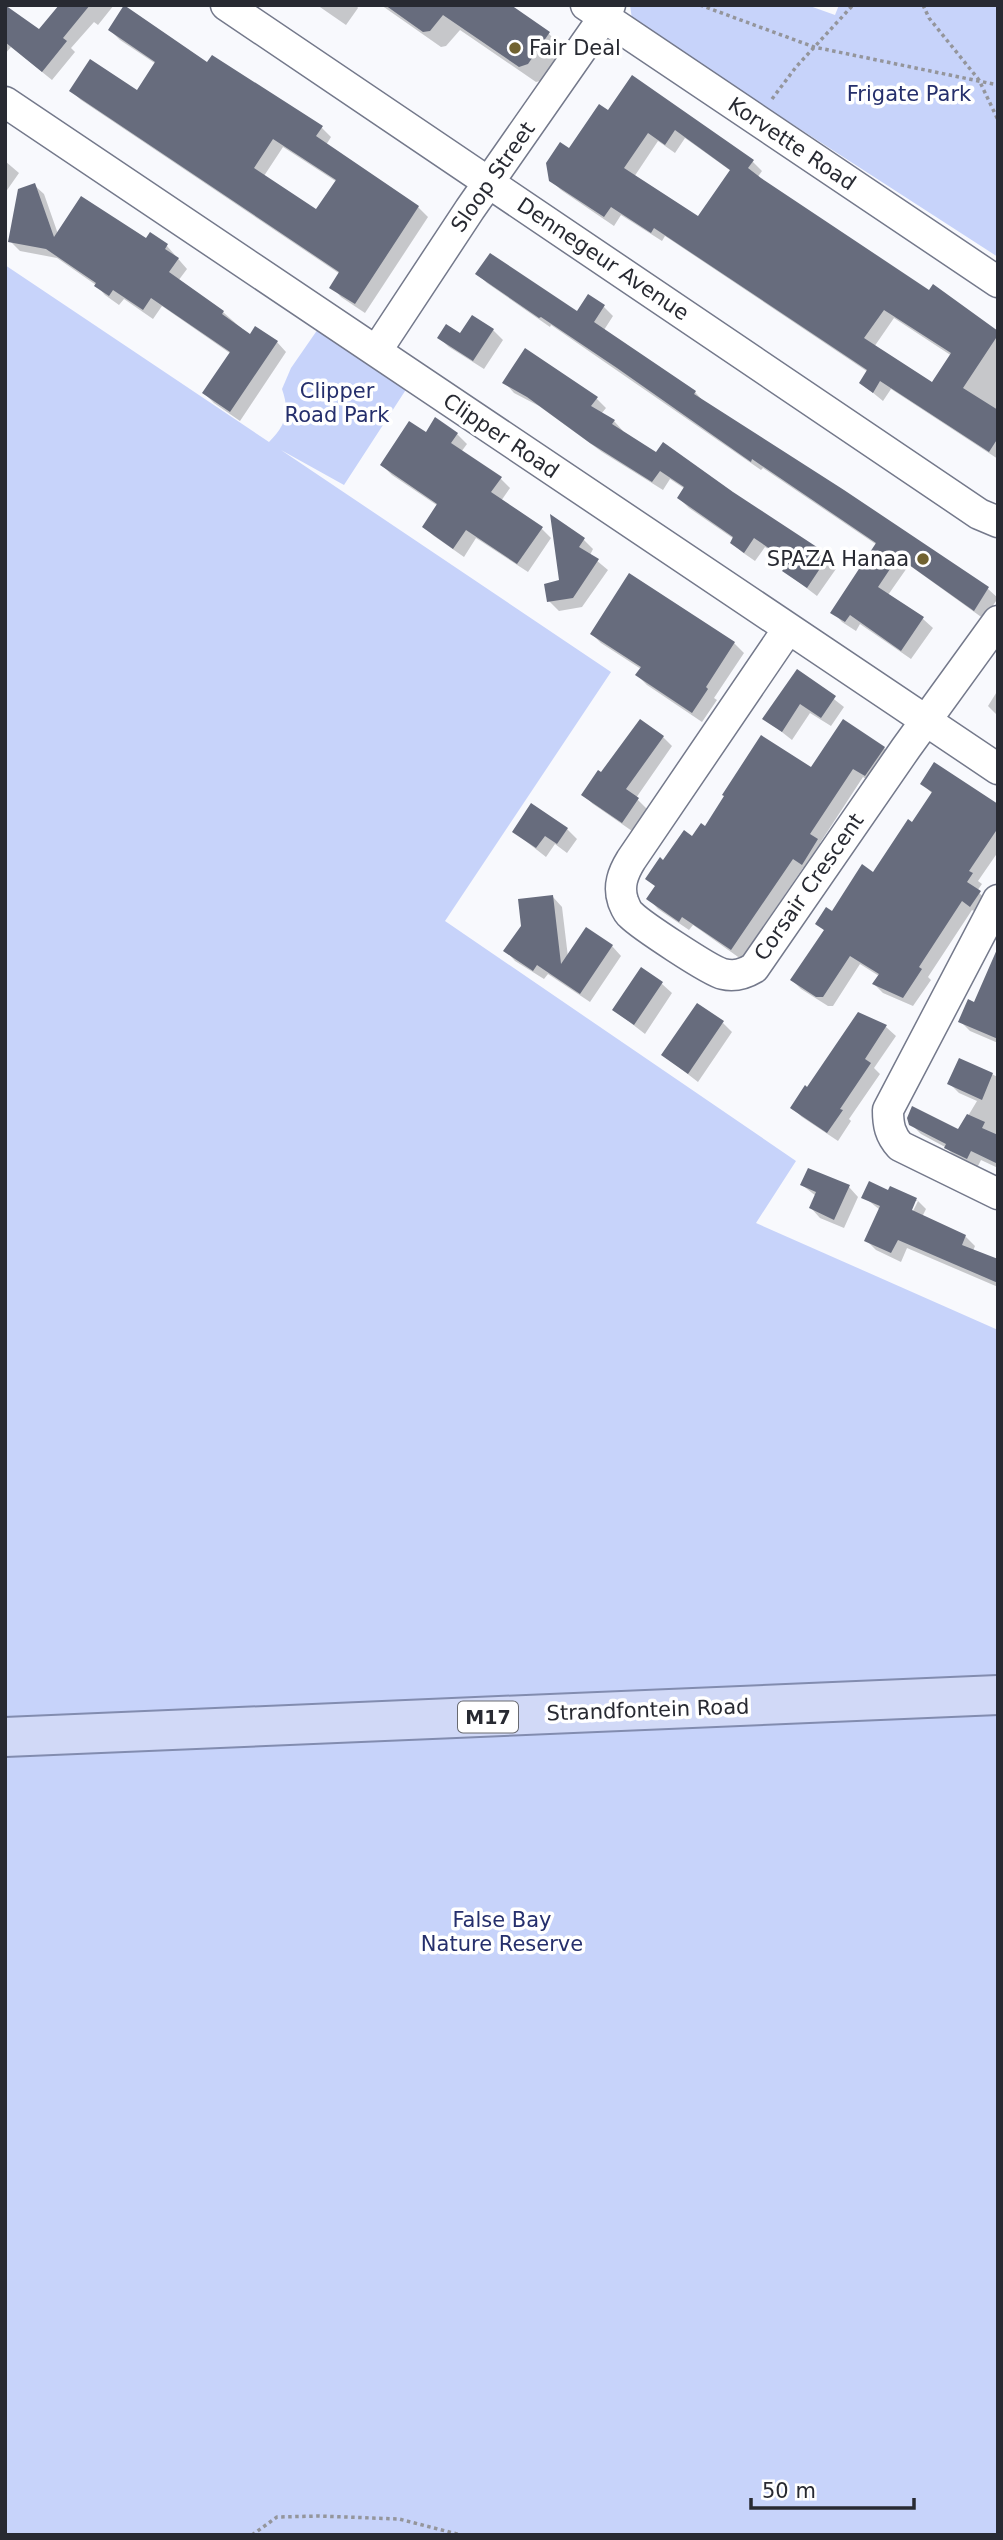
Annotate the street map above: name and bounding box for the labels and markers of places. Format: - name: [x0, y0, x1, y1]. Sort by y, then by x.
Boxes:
- place label: Fair Deal: [529, 36, 621, 60]
- marker: Fair Deal: [507, 40, 523, 56]
- place label: SPAZA Hanaa: [767, 547, 909, 571]
- marker: SPAZA Hanaa: [915, 551, 931, 567]

